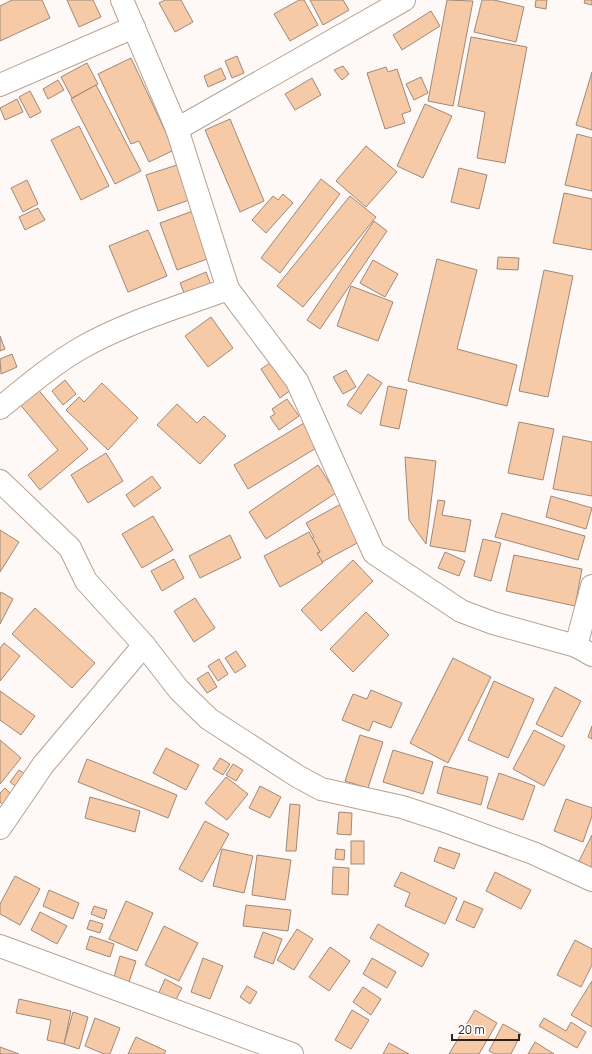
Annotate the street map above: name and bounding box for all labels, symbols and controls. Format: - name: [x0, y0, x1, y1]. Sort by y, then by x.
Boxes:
- scale bar: [452, 1016, 519, 1042]
- text: 20 m: [458, 1021, 485, 1038]

